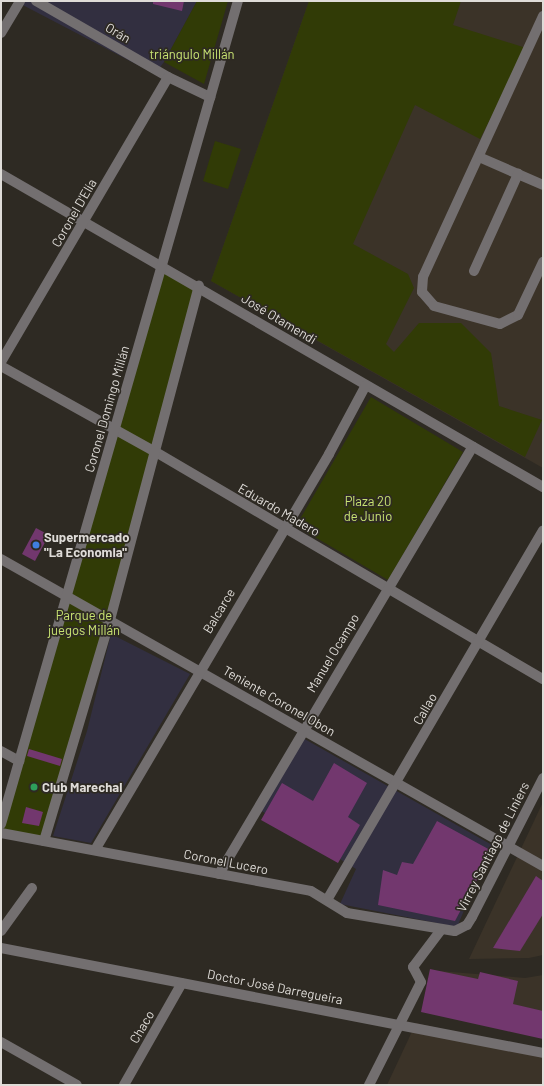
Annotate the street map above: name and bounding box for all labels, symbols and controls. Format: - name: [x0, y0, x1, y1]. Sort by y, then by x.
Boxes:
- street label: Orán: [103, 20, 133, 46]
- park label: triángulo Millán: [149, 46, 235, 62]
- street label: Coronel D'Elía: [48, 176, 100, 250]
- street label: José Otamendi: [239, 290, 319, 348]
- street label: Coronel Domingo Millán: [81, 344, 133, 474]
- street label: Eduardo Madero: [235, 480, 323, 540]
- park label: Plaza 20 de Junio: [344, 494, 392, 525]
- place label: Supermercado "La Economia": [44, 530, 129, 561]
- marker: Supermercado "La Economia": [31, 540, 41, 550]
- street label: Balcarce: [200, 586, 238, 636]
- park label: Parque de juegos Millán: [48, 608, 120, 639]
- street label: Manuel Ocampo: [303, 611, 363, 695]
- street label: Teniente Coronel Obon: [220, 662, 338, 740]
- street label: Callao: [410, 690, 440, 728]
- place label: Club Marechal: [42, 779, 122, 795]
- street label: Virrey Santiago de Liniers: [453, 779, 533, 915]
- marker: Club Marechal: [29, 782, 39, 792]
- street label: Coronel Lucero: [182, 846, 270, 878]
- street label: Doctor José Darregueira: [206, 966, 344, 1008]
- street label: Chaco: [126, 1008, 158, 1046]

